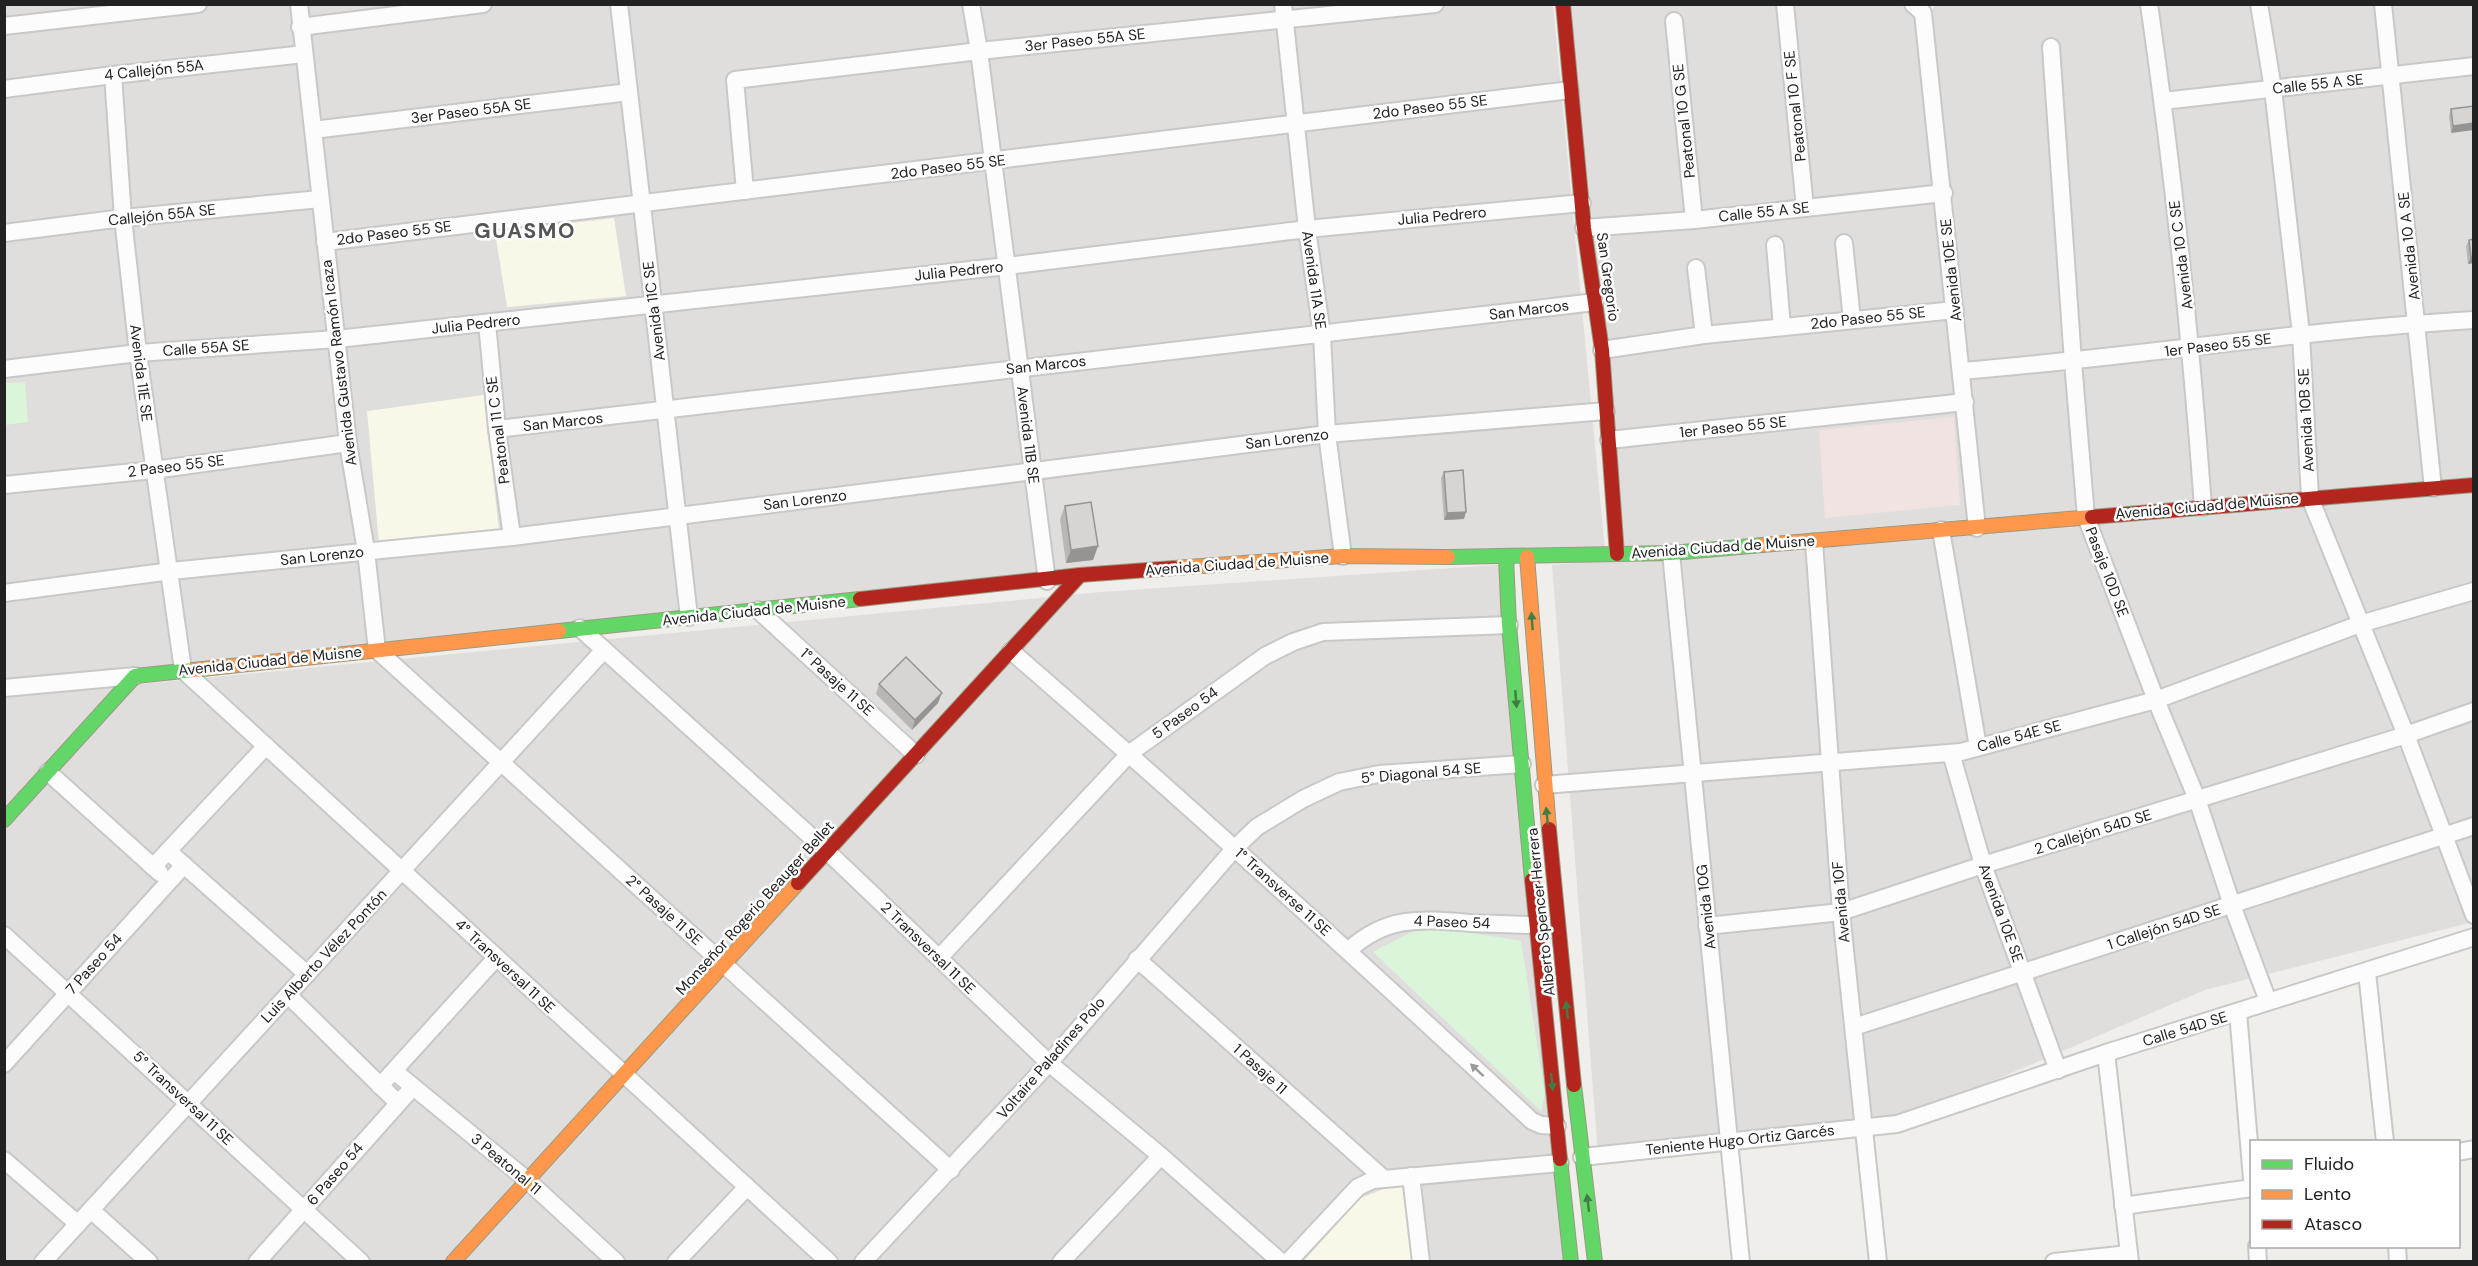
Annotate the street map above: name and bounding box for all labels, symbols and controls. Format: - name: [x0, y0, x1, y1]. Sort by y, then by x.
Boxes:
- street label: 3er Paseo 55A SE: [1024, 24, 1146, 56]
- street label: Peatonal 10 F SE: [1779, 49, 1811, 163]
- street label: 4 Callejón 55A: [103, 55, 205, 85]
- street label: Peatonal 10 G SE: [1668, 63, 1700, 179]
- street label: Calle 55 A SE: [2271, 69, 2365, 99]
- street label: 2do Paseo 55 SE: [1371, 90, 1489, 124]
- street label: 3er Paseo 55A SE: [410, 94, 532, 128]
- street label: 2do Paseo 55 SE: [889, 150, 1007, 184]
- street label: Avenida 10 A SE: [2393, 191, 2425, 301]
- street label: Calle 55 A SE: [1717, 197, 1811, 227]
- street label: Callejón 55A SE: [107, 199, 217, 231]
- street label: Avenida 10 C SE: [2164, 199, 2198, 311]
- street label: Julia Pedrero: [1397, 202, 1487, 230]
- street label: 2do Paseo 55 SE: [335, 216, 453, 250]
- district label: GUASMO: [474, 217, 576, 245]
- street label: Avenida 10E SE: [1936, 217, 1966, 323]
- street label: Avenida 11A SE: [1297, 229, 1331, 331]
- street label: San Gregorio: [1592, 231, 1624, 323]
- street label: Julia Pedrero: [914, 256, 1005, 286]
- street label: Avenida Gustavo Ramón Icaza: [316, 259, 362, 467]
- street label: Avenida 11C SE: [638, 260, 670, 362]
- street label: San Marcos: [1488, 295, 1570, 325]
- street label: 2do Paseo 55 SE: [1809, 302, 1927, 334]
- street label: Julia Pedrero: [431, 309, 522, 339]
- street label: Avenida 11E SE: [125, 323, 157, 423]
- street label: 1er Paseo 55 SE: [2163, 329, 2273, 361]
- street label: Calle 55A SE: [162, 335, 250, 361]
- street label: San Marcos: [1005, 351, 1087, 379]
- street label: Avenida 10B SE: [2293, 367, 2319, 473]
- street label: Peatonal 11 C SE: [481, 375, 515, 485]
- street label: Avenida 11B SE: [1012, 385, 1044, 485]
- street label: San Marcos: [522, 408, 604, 436]
- street label: 1er Paseo 55 SE: [1678, 411, 1788, 443]
- street label: San Lorenzo: [1244, 424, 1330, 454]
- street label: 2 Paseo 55 SE: [126, 450, 226, 482]
- street label: San Lorenzo: [762, 485, 848, 515]
- street label: Avenida Ciudad de Muisne: [2114, 488, 2300, 524]
- street label: Pasaje 10D SE: [2081, 524, 2133, 620]
- street label: Avenida Ciudad de Muisne: [1630, 531, 1816, 563]
- street label: San Lorenzo: [279, 542, 365, 570]
- street label: Avenida Ciudad de Muisne: [1144, 548, 1330, 580]
- street label: Avenida Ciudad de Muisne: [661, 591, 847, 631]
- one-way arrow: [1527, 612, 1537, 631]
- street label: Avenida Ciudad de Muisne: [177, 641, 363, 681]
- street label: 1° Pasaje 11 SE: [796, 644, 878, 720]
- street label: 5 Paseo 54: [1148, 682, 1222, 744]
- one-way arrow: [1511, 690, 1521, 709]
- street label: Calle 54E SE: [1975, 715, 2063, 757]
- street label: 5° Diagonal 54 SE: [1360, 758, 1482, 788]
- street label: 2 Callejón 54D SE: [2032, 805, 2154, 859]
- one-way arrow: [1542, 806, 1552, 825]
- street label: Monseñor Rogerio Beauger Bellet: [671, 817, 839, 999]
- street label: Alberto Spencer Herrera: [1522, 827, 1560, 997]
- street label: 1° Transverse 11 SE: [1231, 843, 1335, 941]
- street label: Avenida 10F: [1827, 860, 1855, 944]
- street label: Avenida 10E SE: [1974, 861, 2028, 965]
- street label: Avenida 10G: [1692, 864, 1720, 950]
- street label: 2° Pasaje 11 SE: [621, 870, 707, 950]
- street label: Luis Alberto Vélez Pontón: [257, 885, 391, 1027]
- street label: 2 Transversal 11 SE: [876, 897, 980, 999]
- street label: 1 Callejón 54D SE: [2105, 899, 2223, 955]
- street label: 4 Paseo 54: [1413, 911, 1491, 933]
- street label: 4° Transversal 11 SE: [450, 914, 560, 1018]
- street label: 7 Paseo 54: [61, 929, 127, 999]
- street label: Voltaire Paladines Polo: [992, 993, 1110, 1123]
- one-way arrow: [1562, 1000, 1572, 1019]
- street label: Calle 54D SE: [2140, 1007, 2230, 1051]
- street label: 1 Pasaje 11: [1229, 1039, 1291, 1099]
- street label: 5° Transversal 11 SE: [128, 1046, 238, 1150]
- one-way arrow: [1470, 1063, 1485, 1077]
- one-way arrow: [1547, 1072, 1557, 1091]
- street label: Teniente Hugo Ortiz Garcés: [1645, 1120, 1835, 1160]
- street label: 3 Peatonal 11: [467, 1129, 545, 1199]
- street label: 6 Paseo 54: [302, 1138, 368, 1210]
- legend: [2250, 1140, 2460, 1248]
- text: Fluido: [2304, 1152, 2354, 1176]
- text: Lento: [2304, 1182, 2351, 1206]
- one-way arrow: [1583, 1194, 1593, 1213]
- text: Atasco: [2304, 1212, 2362, 1236]

